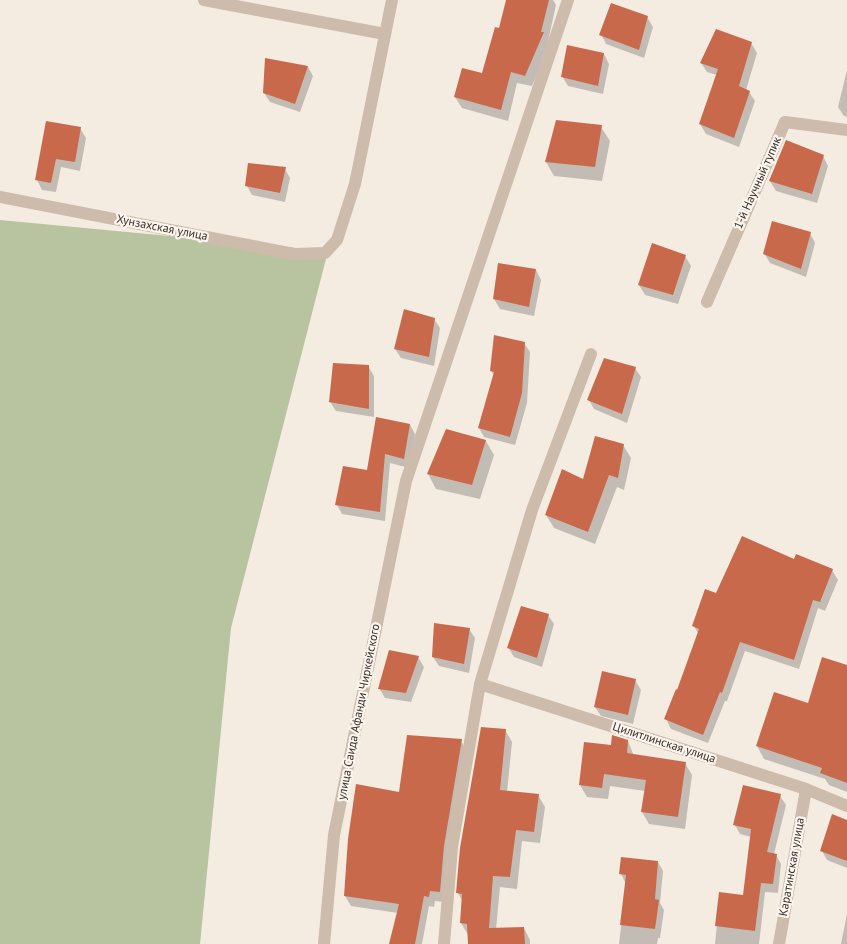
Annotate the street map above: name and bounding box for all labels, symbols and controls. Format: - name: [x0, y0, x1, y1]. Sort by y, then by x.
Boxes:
- street label: 1-й Научный тупик: [731, 135, 785, 231]
- street label: Хунзахская улица: [115, 212, 209, 244]
- street label: улица Саида Афанди Чиркейского: [335, 623, 383, 801]
- street label: Цилитлинская улица: [611, 720, 717, 766]
- street label: Каратинская улица: [776, 816, 808, 918]

